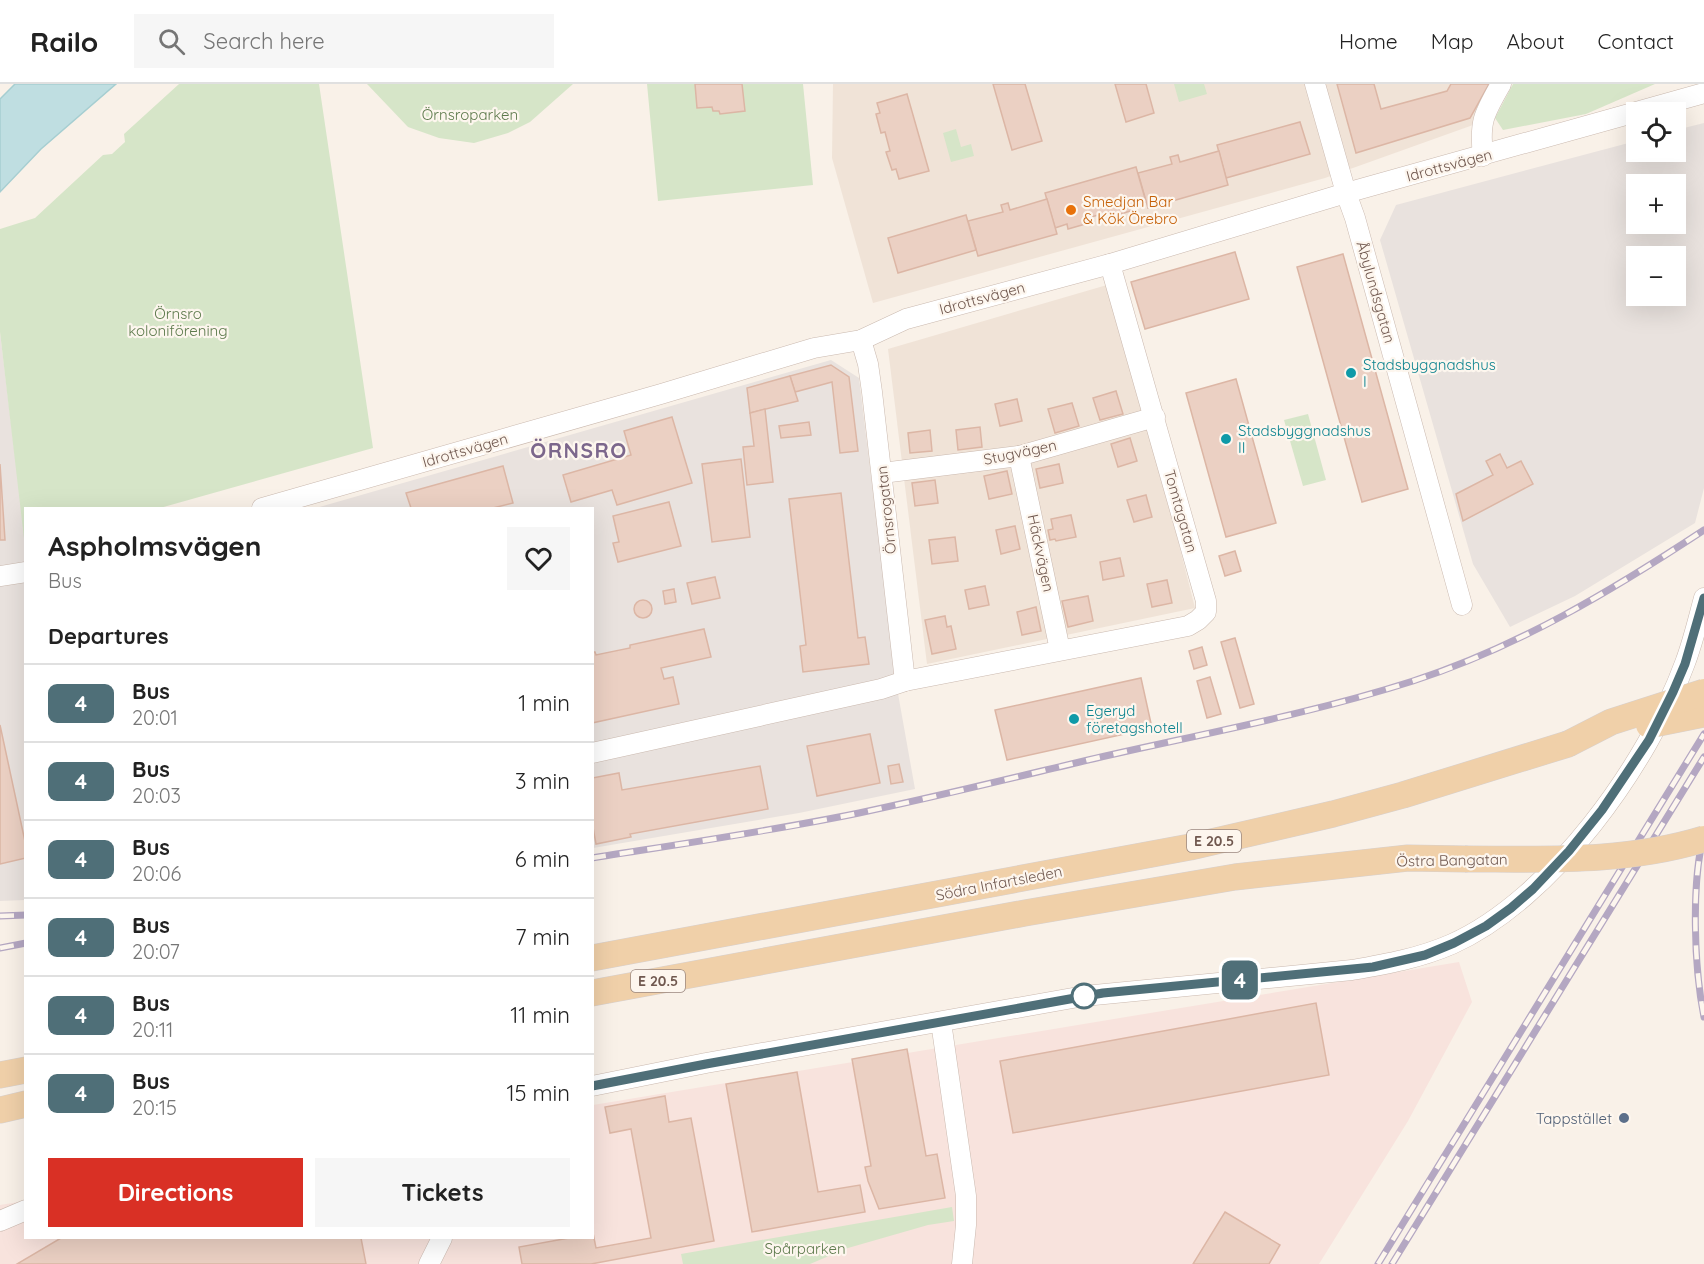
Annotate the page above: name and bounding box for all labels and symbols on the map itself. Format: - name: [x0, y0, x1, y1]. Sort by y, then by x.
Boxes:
- park label: Örnsroparken: [422, 105, 518, 124]
- street label: Idrottsvägen: [1404, 144, 1494, 186]
- place label: Smedjan Bar & Kök Örebro: [1083, 192, 1178, 228]
- marker: Smedjan Bar & Kök Örebro: [1064, 203, 1078, 217]
- street label: Åbylundsgatan: [1352, 239, 1400, 345]
- street label: Idrottsvägen: [937, 277, 1027, 319]
- park label: Örnsro koloniförening: [128, 304, 228, 340]
- place label: Stadsbyggnadshus I: [1363, 355, 1496, 391]
- marker: Stadsbyggnadshus I: [1344, 366, 1358, 380]
- place label: Stadsbyggnadshus II: [1238, 421, 1371, 457]
- street label: Idrottsvägen: [420, 429, 510, 471]
- marker: Stadsbyggnadshus II: [1219, 432, 1233, 446]
- street label: Stugvägen: [982, 435, 1058, 469]
- district label: ÖRNSRO: [530, 437, 628, 463]
- street label: Örnsrogatan: [872, 465, 900, 555]
- street label: Tomtagatan: [1160, 467, 1202, 555]
- street label: Häckvägen: [1024, 512, 1058, 594]
- place label: Egeryd företagshotell: [1086, 701, 1183, 737]
- marker: Egeryd företagshotell: [1067, 712, 1081, 726]
- road number: E 20.5: [1187, 830, 1241, 852]
- street label: Östra Bangatan: [1396, 850, 1508, 870]
- street label: Södra Infartsleden: [934, 861, 1064, 905]
- line badge: 4: [1220, 960, 1260, 1000]
- road number: E 20.5: [631, 970, 685, 992]
- unlabelled marker: [1071, 983, 1097, 1009]
- place label: Tappstället: [1536, 1109, 1612, 1128]
- marker: Tappstället: [1617, 1111, 1631, 1125]
- park label: Spårparken: [764, 1239, 846, 1258]

